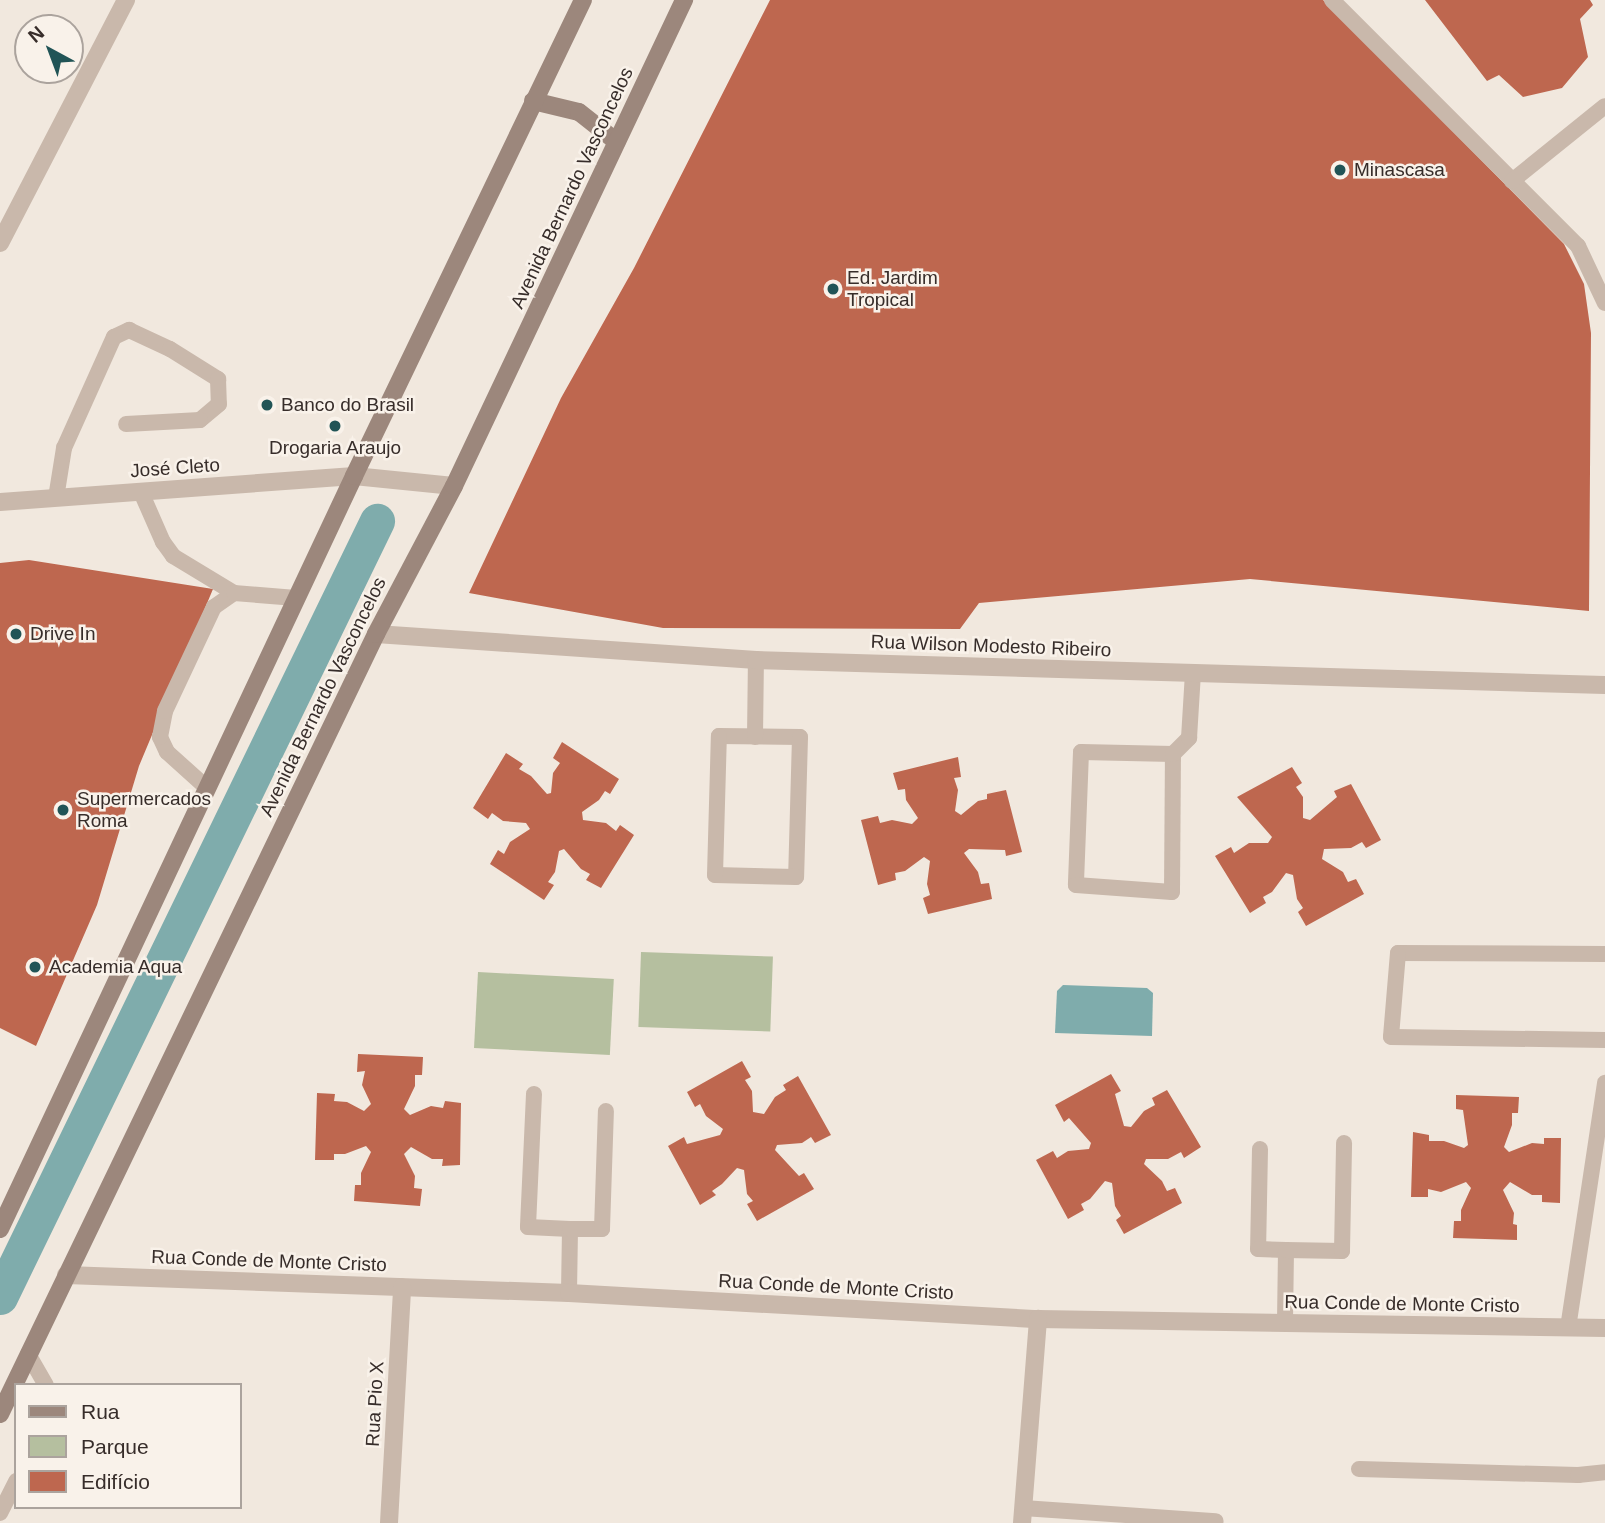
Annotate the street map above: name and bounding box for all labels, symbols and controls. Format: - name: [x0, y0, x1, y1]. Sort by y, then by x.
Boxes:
- north arrow: [14, 14, 84, 84]
- text: N: [24, 22, 48, 47]
- street label: Avenida Bernardo Vasconcelos: [506, 64, 638, 312]
- place label: Minascasa: [1354, 159, 1445, 181]
- marker: Minascasa: [1332, 162, 1348, 178]
- place label: Ed. Jardim Tropical: [847, 267, 938, 311]
- marker: Ed. Jardim Tropical: [825, 281, 841, 297]
- place label: Banco do Brasil: [281, 394, 414, 416]
- marker: Banco do Brasil: [259, 397, 275, 413]
- marker: Drogaria Araujo: [327, 418, 343, 434]
- place label: Drogaria Araujo: [268, 437, 402, 459]
- street label: José Cleto: [129, 453, 221, 483]
- street label: Avenida Bernardo Vasconcelos: [255, 574, 391, 820]
- place label: Drive In: [30, 623, 95, 645]
- marker: Drive In: [8, 626, 24, 642]
- street label: Rua Wilson Modesto Ribeiro: [870, 630, 1112, 662]
- place label: Supermercados Roma: [77, 788, 211, 832]
- marker: Supermercados Roma: [55, 802, 71, 818]
- place label: Academia Aqua: [49, 956, 183, 978]
- marker: Academia Aqua: [27, 959, 43, 975]
- street label: Rua Conde de Monte Cristo: [151, 1245, 387, 1277]
- street label: Rua Conde de Monte Cristo: [718, 1269, 954, 1305]
- street label: Rua Conde de Monte Cristo: [1284, 1291, 1520, 1317]
- street label: Rua Pio X: [361, 1361, 389, 1447]
- legend: [14, 1383, 242, 1509]
- text: Rua: [81, 1400, 120, 1423]
- text: Parque: [81, 1435, 149, 1458]
- text: Edifício: [81, 1470, 150, 1493]

